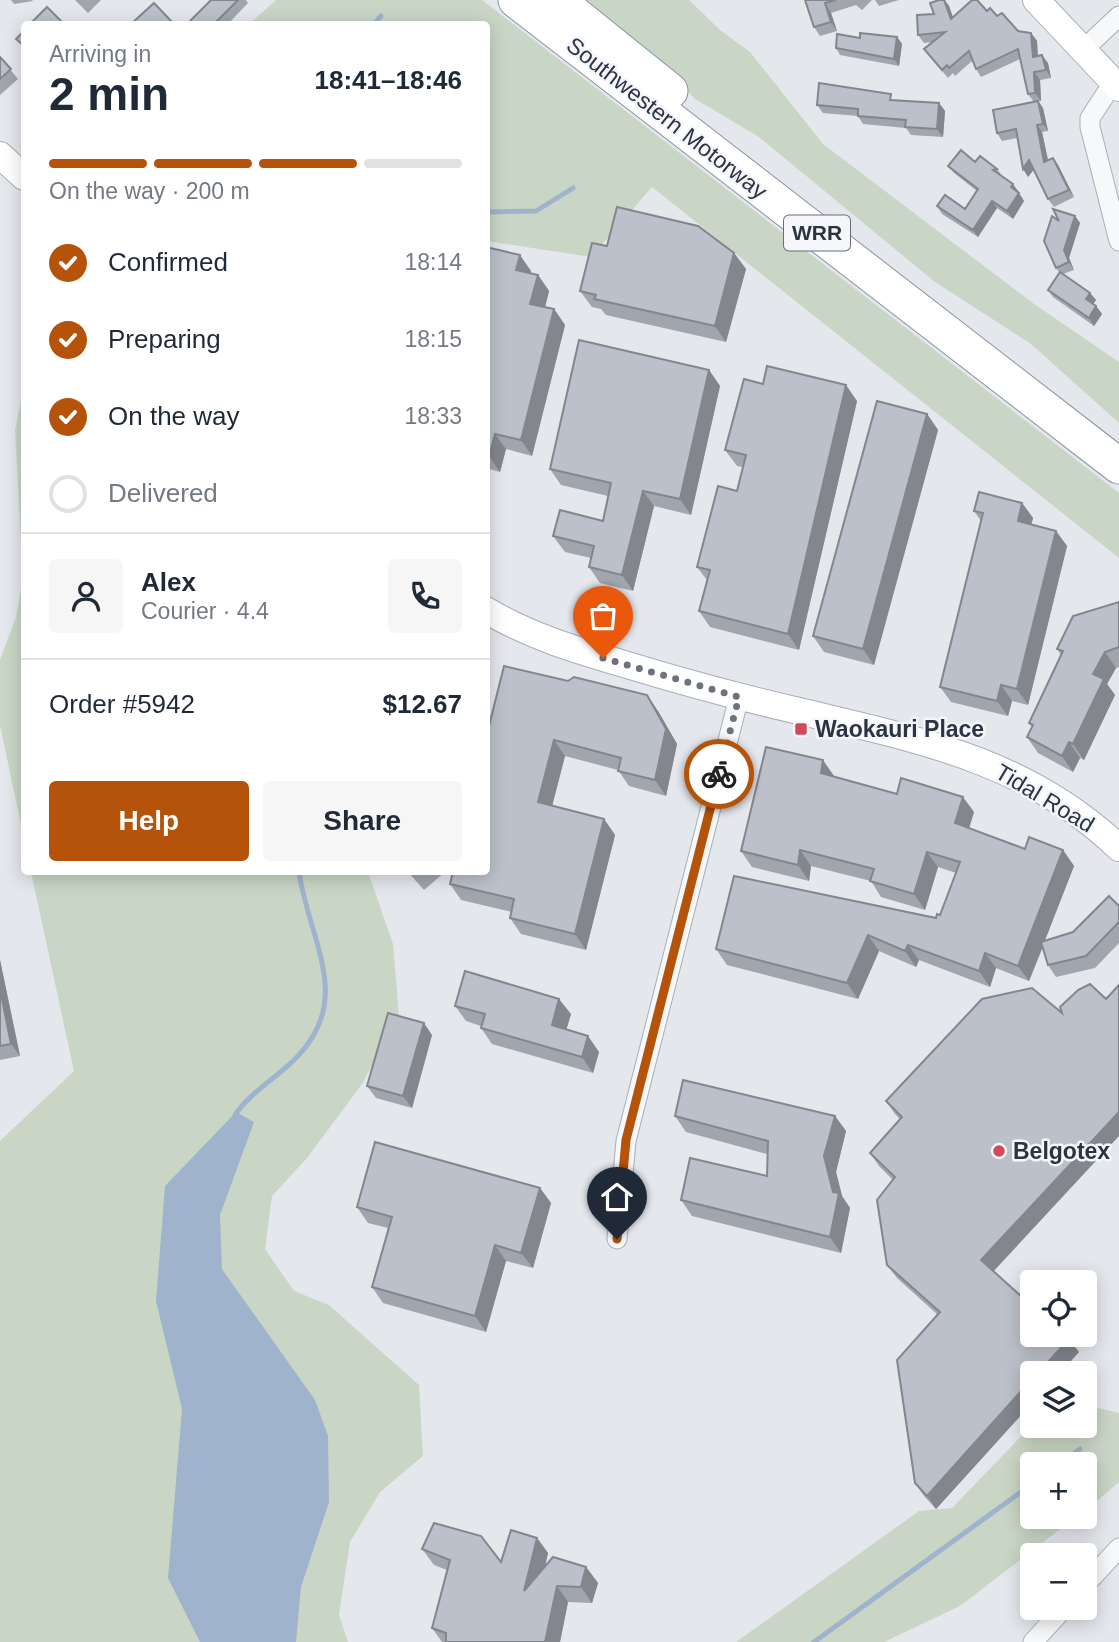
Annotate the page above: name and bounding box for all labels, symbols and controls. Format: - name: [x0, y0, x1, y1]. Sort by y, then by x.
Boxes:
- street label: Southwestern Motorway: [562, 32, 773, 204]
- text: Arriving in: [49, 41, 151, 67]
- text: 18:41–18:46: [315, 65, 462, 95]
- text: 2 min: [49, 68, 169, 120]
- text: On the way · 200 m: [49, 178, 250, 204]
- road number: WRR: [784, 216, 850, 250]
- icon: check: [49, 244, 87, 282]
- text: Confirmed: [108, 247, 228, 277]
- text: 18:14: [404, 249, 462, 275]
- icon: check: [49, 321, 87, 359]
- text: Preparing: [108, 324, 221, 354]
- text: 18:15: [404, 326, 462, 352]
- icon: check: [49, 398, 87, 436]
- text: On the way: [108, 401, 240, 431]
- text: 18:33: [404, 403, 462, 429]
- text: Delivered: [108, 478, 218, 508]
- button: person: [49, 559, 123, 633]
- button: phone: [388, 559, 462, 633]
- text: Alex: [141, 567, 196, 597]
- pin: [573, 586, 633, 658]
- icon: bag: [584, 597, 622, 635]
- text: Courier · 4.4: [141, 598, 269, 624]
- text: Order #5942: [49, 689, 195, 719]
- text: $12.67: [382, 689, 462, 719]
- place label: Waokauri Place: [815, 716, 984, 742]
- marker: Waokauri Place: [793, 721, 809, 737]
- courier: [684, 739, 754, 809]
- icon: bike: [700, 755, 738, 793]
- street label: Tidal Road: [991, 758, 1099, 838]
- button: Help: [49, 781, 249, 861]
- button: Share: [263, 781, 462, 861]
- place label: Belgotex: [1013, 1138, 1110, 1164]
- marker: Belgotex: [991, 1143, 1007, 1159]
- pin: [587, 1167, 647, 1239]
- icon: home: [598, 1178, 636, 1216]
- map controls: [1020, 1270, 1097, 1620]
- button: locate: [1020, 1270, 1097, 1347]
- button: layers: [1020, 1361, 1097, 1438]
- button: +: [1020, 1452, 1097, 1529]
- button: −: [1020, 1543, 1097, 1620]

